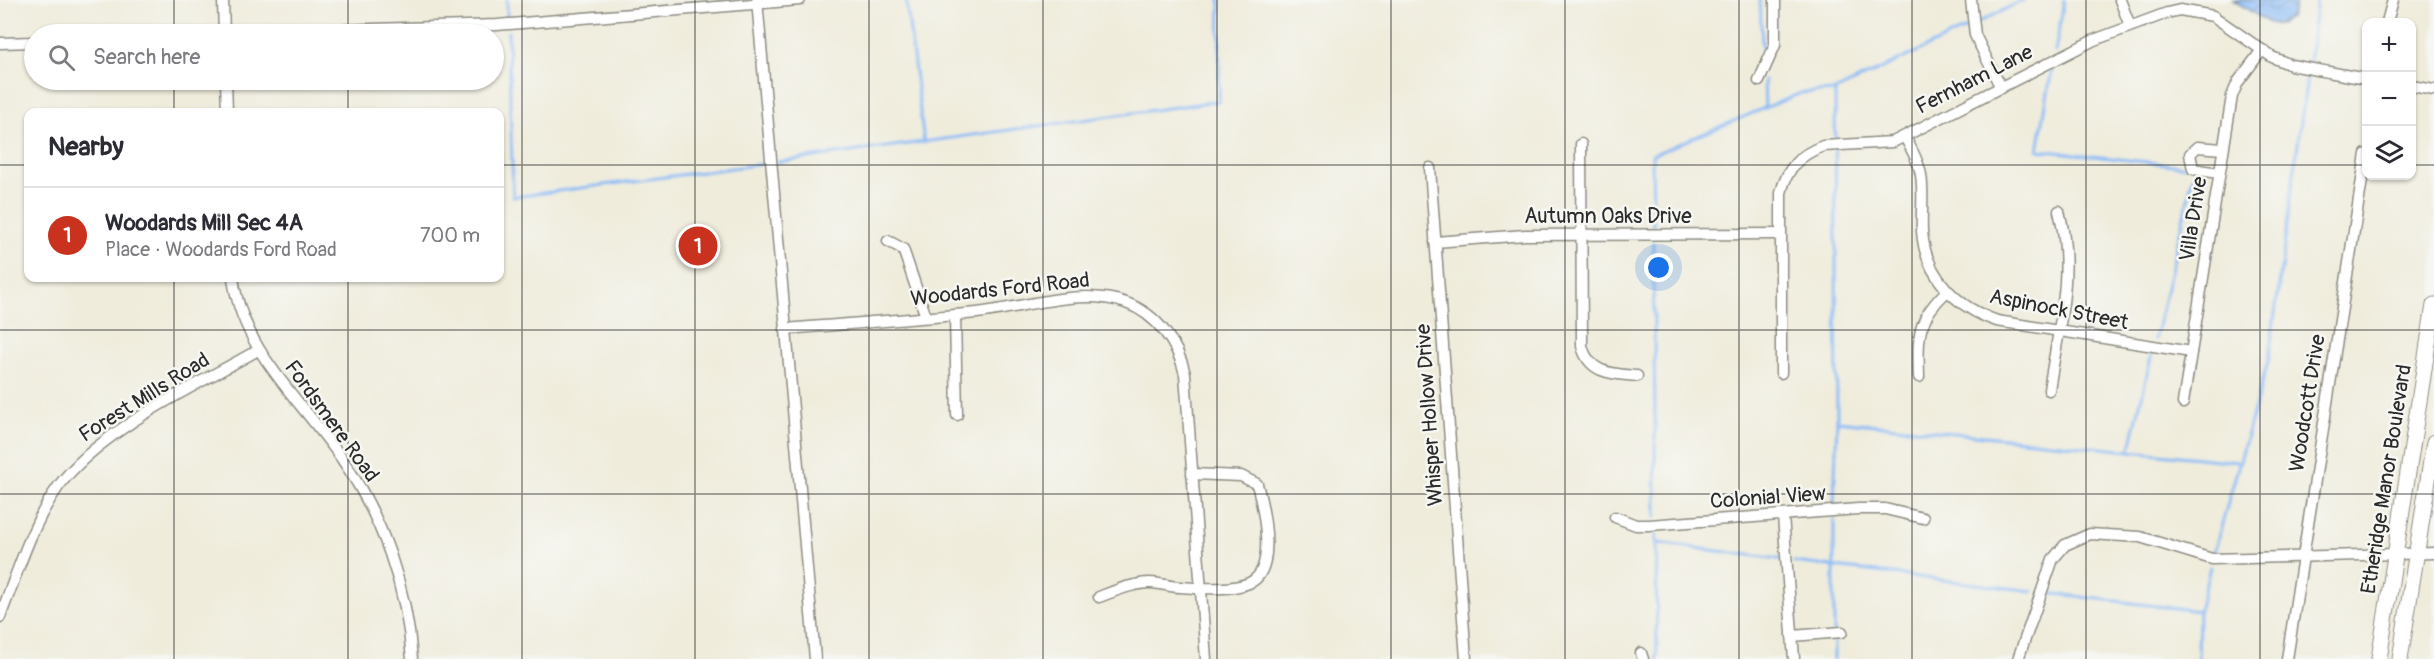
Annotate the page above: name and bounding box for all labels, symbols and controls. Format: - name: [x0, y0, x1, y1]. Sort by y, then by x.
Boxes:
- map controls: [2362, 18, 2416, 180]
- button: +: [2362, 18, 2416, 72]
- search box: [24, 24, 504, 90]
- street label: Fernham Lane: [1911, 38, 2038, 120]
- icon: search: [45, 41, 78, 74]
- text: Search here: [93, 43, 200, 71]
- button: −: [2362, 72, 2416, 126]
- button: layers: [2362, 126, 2416, 180]
- text: Nearby: [48, 131, 124, 163]
- street label: Villa Drive: [2173, 174, 2214, 263]
- street label: Autumn Oaks Drive: [1524, 203, 1692, 230]
- text: Woodards Mill Sec 4A: [105, 209, 303, 237]
- text: 1: [64, 223, 71, 248]
- text: 700 m: [420, 223, 480, 248]
- pin: 1: [678, 224, 718, 268]
- text: Place · Woodards Ford Road: [105, 237, 337, 262]
- your location: [1644, 253, 1673, 282]
- street label: Woodards Ford Road: [909, 267, 1091, 312]
- street label: Aspinock Street: [1987, 283, 2131, 336]
- street label: Whisper Hollow Drive: [1410, 322, 1449, 507]
- street label: Woodcott Drive: [2283, 332, 2332, 474]
- street label: Forest Mills Road: [74, 346, 215, 448]
- street label: Fordsmere Road: [278, 355, 385, 488]
- street label: Etheridge Manor Boulevard: [2355, 362, 2418, 596]
- street label: Colonial View: [1709, 480, 1827, 515]

